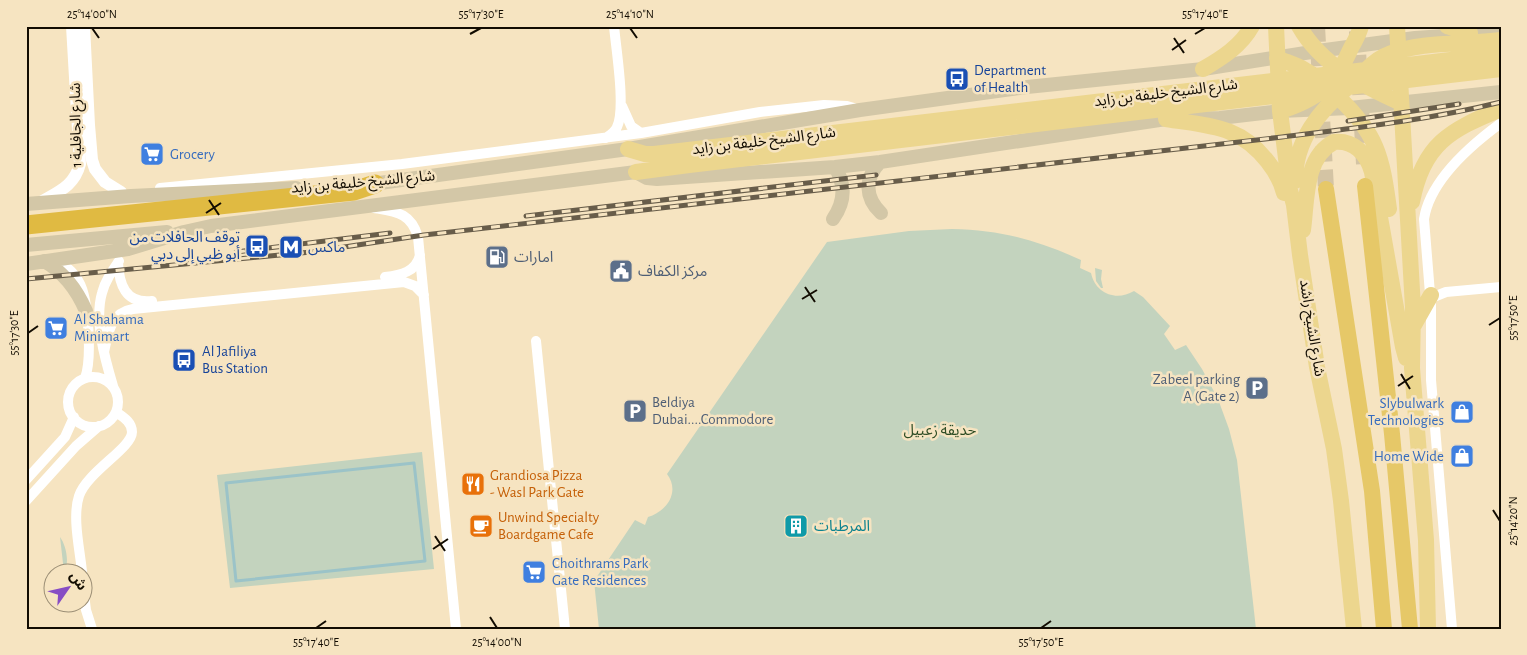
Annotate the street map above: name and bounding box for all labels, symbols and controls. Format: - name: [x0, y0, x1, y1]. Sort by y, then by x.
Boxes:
- text: 25°14'00"N: [67, 8, 117, 20]
- text: 55°17'30"E: [458, 8, 504, 20]
- text: 25°14'10"N: [606, 8, 654, 20]
- text: 55°17'40"E: [1182, 8, 1228, 20]
- place label: Department of Health: [974, 63, 1046, 95]
- bus stop icon: Department of Health: [944, 66, 970, 92]
- street label: شارع الشيخ خليفة بن زايد: [1093, 77, 1239, 113]
- street label: شارع الجافلية 1: [68, 82, 88, 168]
- street label: شارع الشيخ خليفة بن زايد: [691, 125, 837, 161]
- supermarket icon: Grocery: [139, 141, 165, 167]
- place label: Grocery: [170, 147, 216, 162]
- street label: شارع الشيخ خليفة بن زايد: [290, 168, 436, 200]
- place label: توقف الحافلات من أبو ظبي إلى دبي: [130, 230, 240, 265]
- bus stop icon: توقف الحافلات من أبو ظبي إلى دبي: [244, 233, 270, 259]
- metro station icon: ماكس: [278, 234, 304, 260]
- place label: ماكس: [308, 240, 345, 256]
- fuel station icon: امارات: [484, 244, 510, 270]
- place label: امارات: [514, 250, 553, 266]
- public building icon: مركز الكفاف: [608, 258, 634, 284]
- place label: مركز الكفاف: [638, 264, 707, 280]
- street label: شارع الشيخ راشد: [1293, 278, 1327, 379]
- text: 55°17'50"E: [1507, 295, 1519, 341]
- text: 55°17'30"E: [8, 310, 20, 356]
- place label: Al Shahama Minimart: [74, 312, 144, 344]
- supermarket icon: Al Shahama Minimart: [43, 315, 69, 341]
- place label: Al Jafiliya Bus Station: [202, 344, 268, 376]
- bus stop icon: Al Jafiliya Bus Station: [171, 347, 197, 373]
- place label: Zabeel parking A (Gate 2): [1153, 372, 1241, 404]
- parking icon: Zabeel parking A (Gate 2): [1244, 375, 1270, 401]
- place label: Beldiya Dubai....Commodore: [652, 395, 773, 427]
- place label: Slybulwark Technologies: [1368, 396, 1444, 428]
- parking icon: Beldiya Dubai....Commodore: [622, 398, 648, 424]
- shop icon: Slybulwark Technologies: [1449, 399, 1475, 425]
- park label: حديقة زعبيل: [904, 423, 977, 439]
- shop icon: Home Wide: [1449, 443, 1475, 469]
- place label: Home Wide: [1374, 449, 1444, 464]
- place label: Grandiosa Pizza - Wasl Park Gate: [490, 468, 584, 500]
- restaurant icon: Grandiosa Pizza - Wasl Park Gate: [460, 471, 486, 497]
- text: 25°14'20"N: [1507, 496, 1519, 546]
- place label: Unwind Specialty Boardgame Cafe: [498, 510, 600, 542]
- cafe icon: Unwind Specialty Boardgame Cafe: [468, 513, 494, 539]
- building icon: المرطبات: [783, 513, 809, 539]
- place label: المرطبات: [814, 519, 870, 535]
- place label: Choithrams Park Gate Residences: [552, 556, 649, 588]
- supermarket icon: Choithrams Park Gate Residences: [521, 559, 547, 585]
- north arrow: [42, 562, 92, 612]
- text: ش: [67, 569, 89, 593]
- text: 55°17'40"E: [293, 636, 339, 648]
- text: 25°14'00"N: [472, 636, 522, 648]
- text: 55°17'50"E: [1018, 636, 1064, 648]

